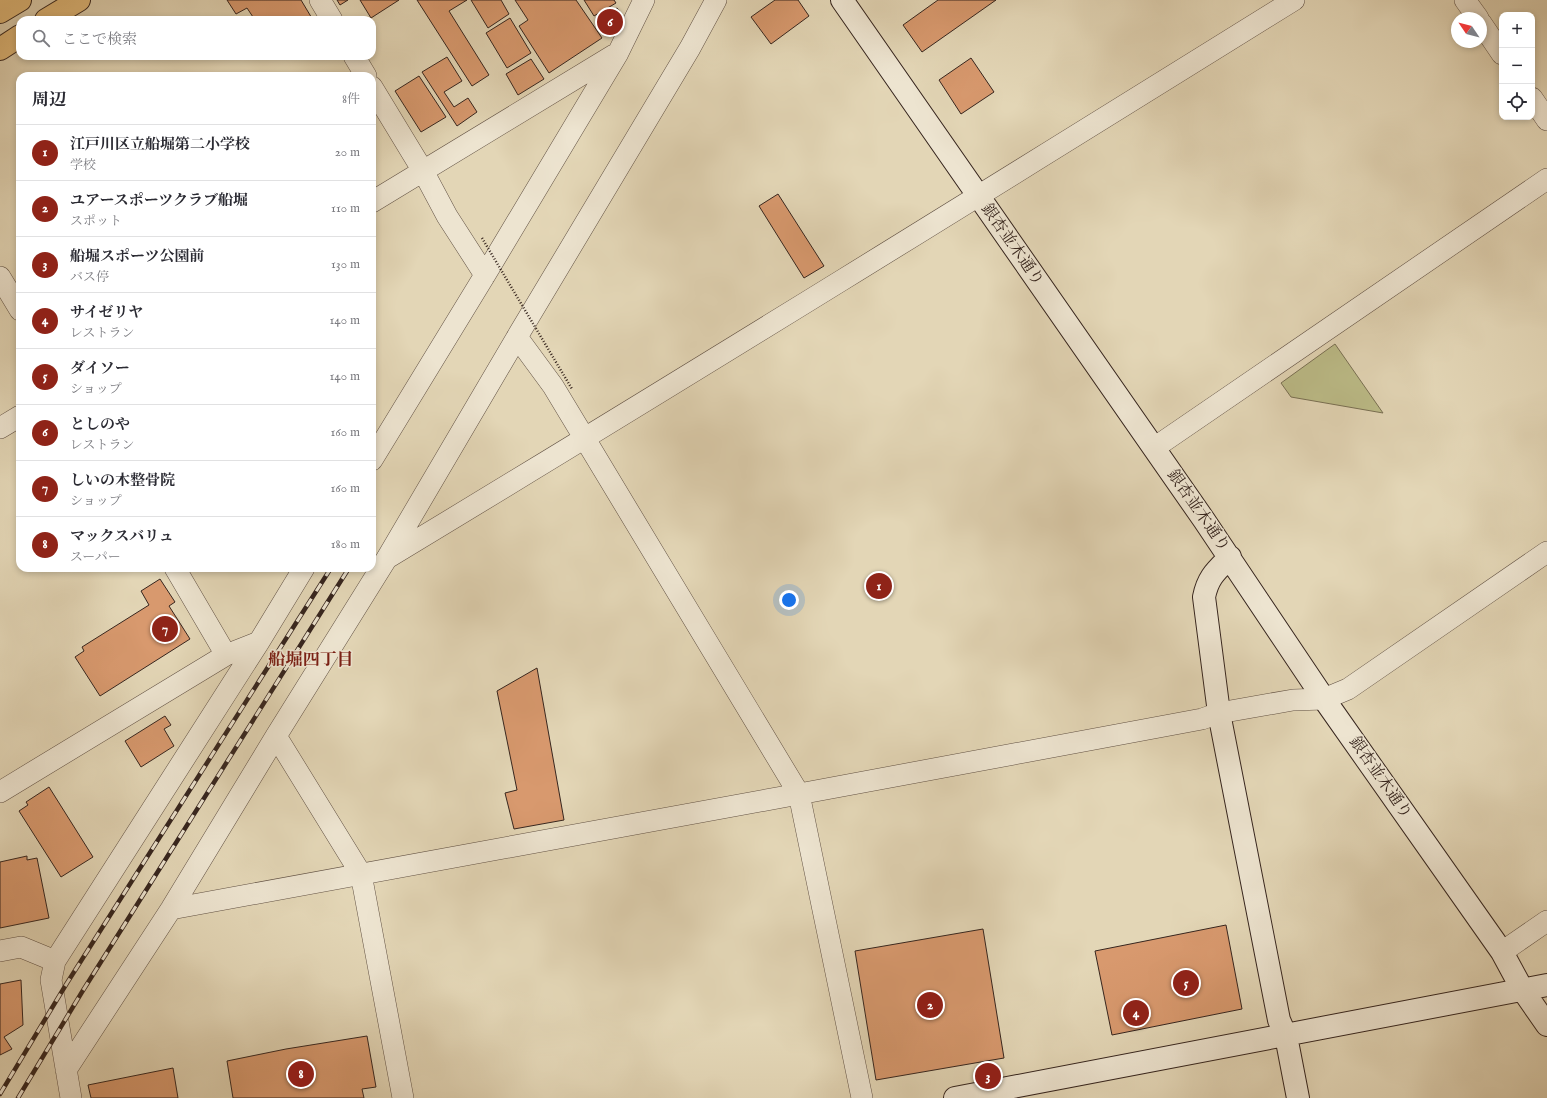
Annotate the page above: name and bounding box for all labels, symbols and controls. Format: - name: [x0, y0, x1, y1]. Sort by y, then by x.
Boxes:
- pin: 6: [597, 7, 623, 37]
- north arrow: [1451, 12, 1487, 48]
- map controls: [1499, 12, 1535, 120]
- button: +: [1499, 12, 1535, 48]
- search box: [16, 16, 376, 60]
- icon: search: [30, 27, 52, 49]
- text: ここで検索: [62, 30, 137, 49]
- button: −: [1499, 48, 1535, 84]
- button: locate: [1499, 84, 1535, 120]
- text: 周辺: [32, 90, 66, 111]
- text: 8件: [342, 91, 360, 108]
- text: 江戸川区立船堀第二小学校: [70, 135, 250, 154]
- text: 1: [43, 144, 47, 161]
- text: 20 m: [335, 144, 360, 161]
- text: 学校: [70, 157, 96, 174]
- text: ユアースポーツクラブ船堀: [70, 191, 248, 210]
- text: 2: [42, 200, 48, 217]
- text: 110 m: [331, 200, 360, 217]
- street label: 銀杏並木通り: [976, 200, 1048, 290]
- text: スポット: [70, 213, 122, 230]
- text: 船堀スポーツ公園前: [70, 247, 204, 266]
- text: 3: [43, 256, 47, 273]
- text: 130 m: [331, 256, 360, 273]
- text: バス停: [70, 269, 109, 286]
- text: サイゼリヤ: [70, 303, 143, 322]
- text: 4: [42, 312, 48, 329]
- text: 140 m: [330, 312, 360, 329]
- text: レストラン: [70, 325, 135, 342]
- text: ダイソー: [70, 359, 130, 378]
- text: 5: [43, 368, 47, 385]
- text: 140 m: [330, 368, 360, 385]
- text: ショップ: [70, 381, 122, 398]
- text: としのや: [70, 415, 130, 434]
- text: 6: [42, 424, 48, 441]
- text: 160 m: [330, 424, 360, 441]
- text: レストラン: [70, 437, 135, 454]
- street label: 銀杏並木通り: [1162, 466, 1234, 556]
- text: しいの木整骨院: [70, 471, 175, 490]
- text: 7: [42, 480, 48, 497]
- text: 160 m: [330, 480, 360, 497]
- text: ショップ: [70, 493, 122, 510]
- text: マックスバリュ: [70, 527, 174, 546]
- text: 8: [42, 536, 48, 553]
- text: 180 m: [331, 536, 360, 553]
- text: スーパー: [70, 549, 121, 566]
- pin: 1: [866, 571, 892, 601]
- your location: [779, 590, 799, 610]
- pin: 7: [152, 614, 178, 644]
- district label: 船堀四丁目: [269, 650, 354, 671]
- street label: 銀杏並木通り: [1344, 733, 1416, 823]
- pin: 5: [1173, 968, 1199, 998]
- pin: 2: [917, 990, 943, 1020]
- pin: 4: [1123, 998, 1149, 1028]
- pin: 8: [288, 1059, 314, 1089]
- pin: 3: [975, 1061, 1001, 1091]

